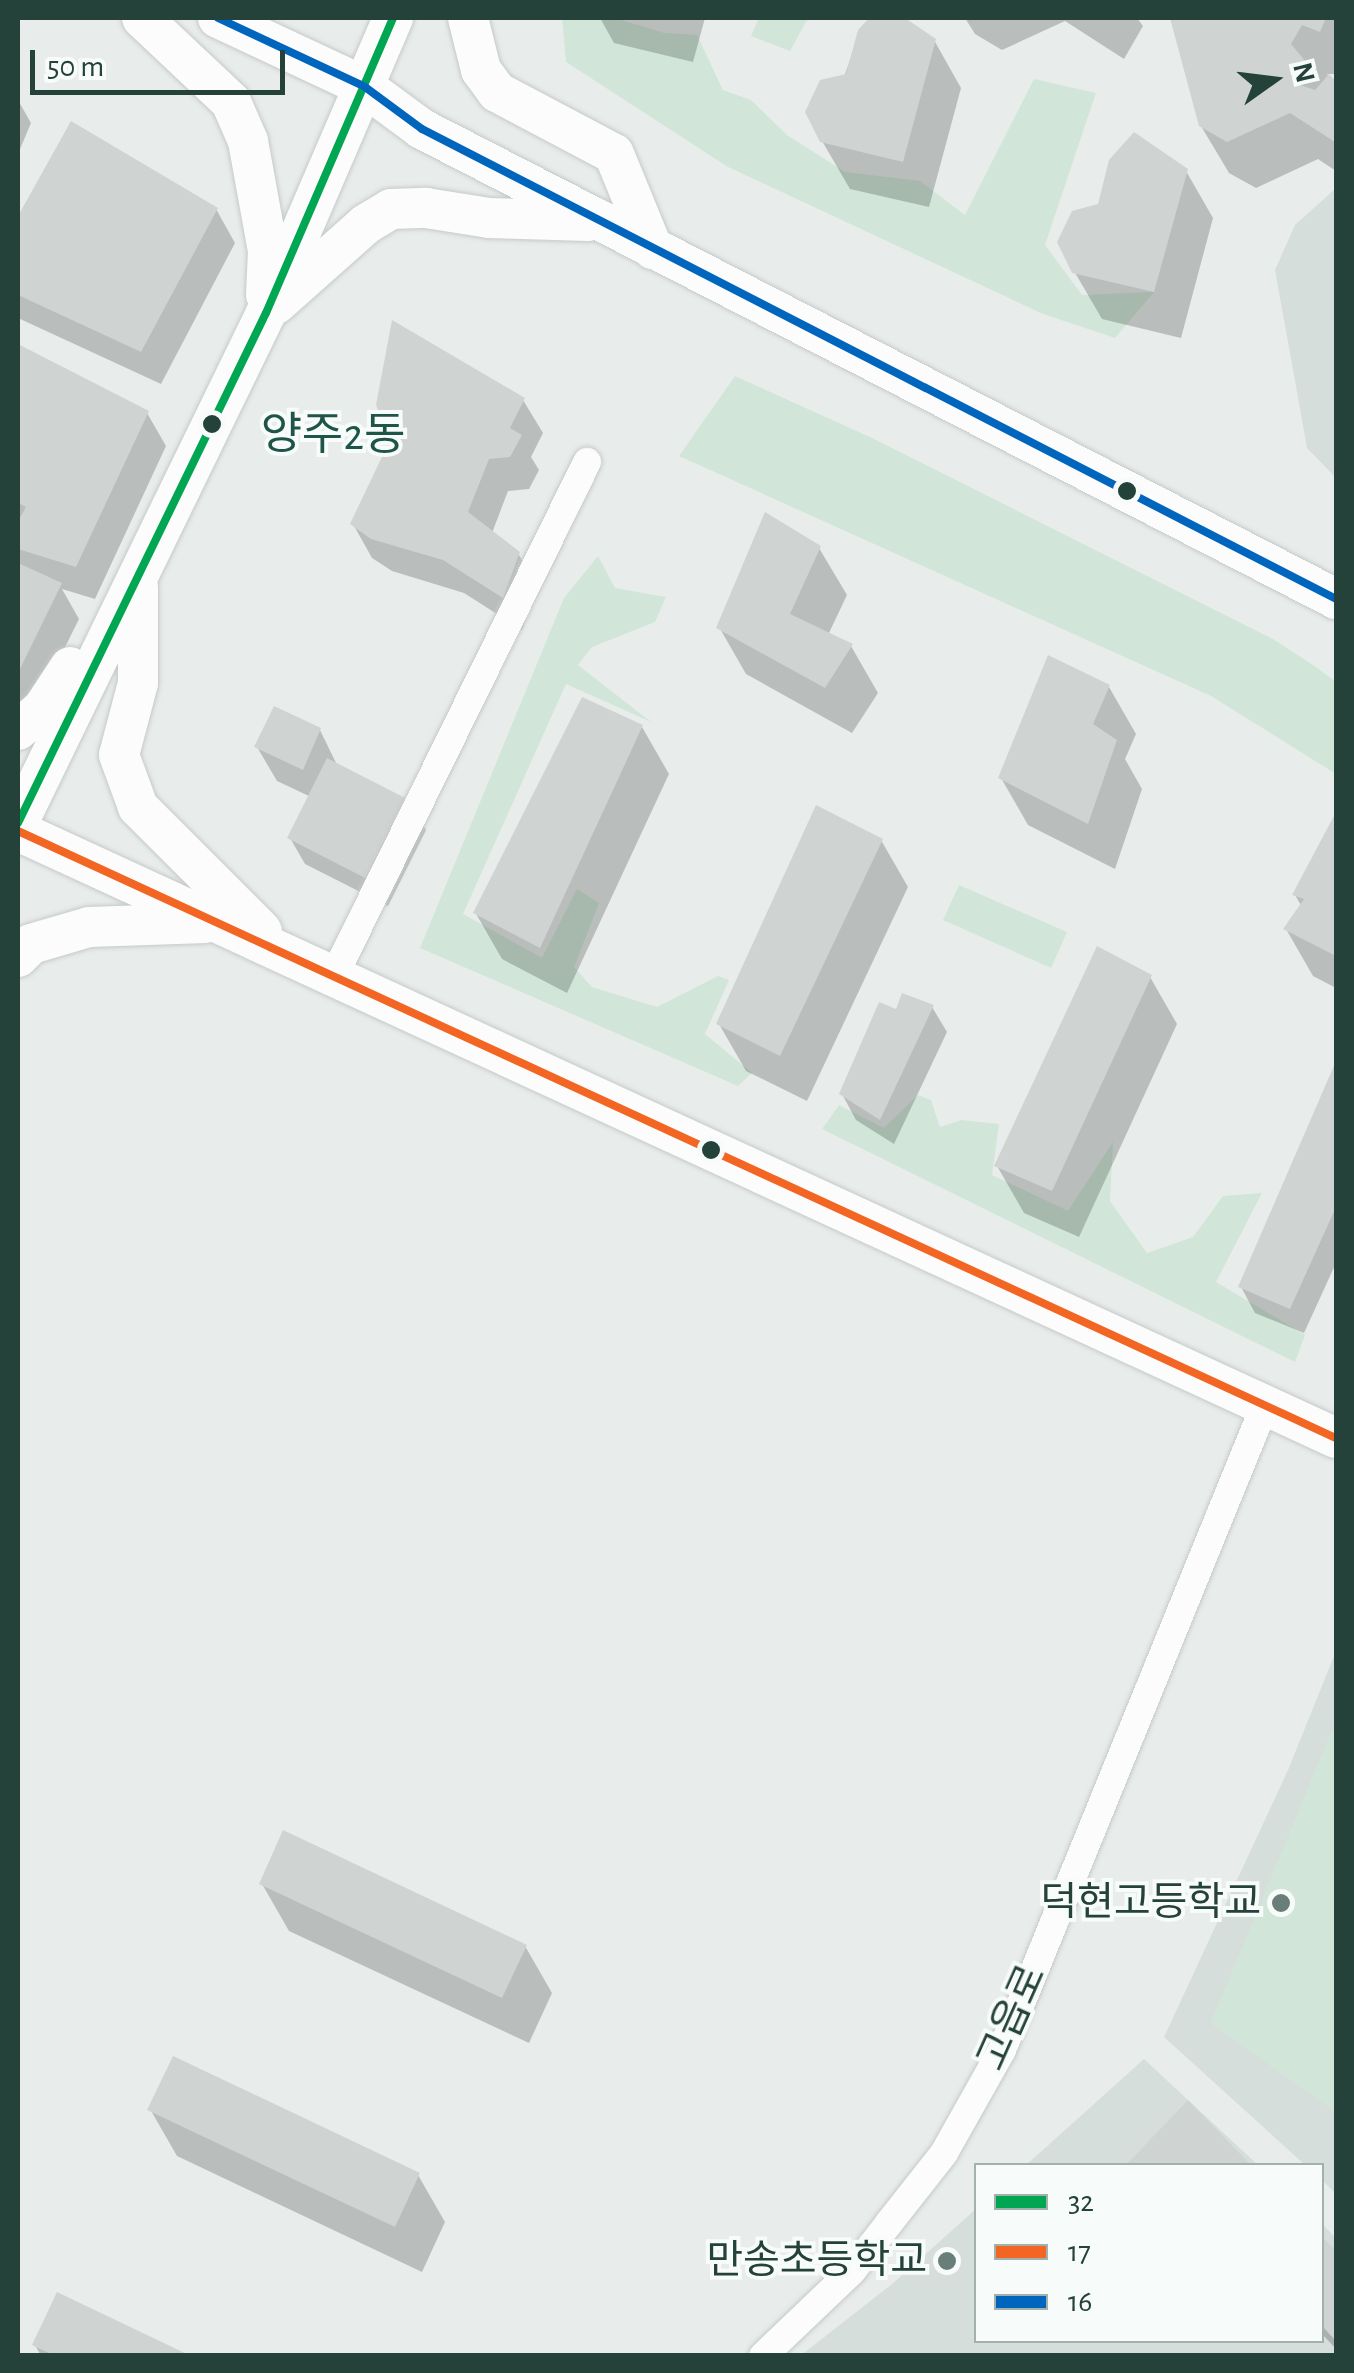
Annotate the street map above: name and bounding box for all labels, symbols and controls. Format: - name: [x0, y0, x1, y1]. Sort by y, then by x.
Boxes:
- scale bar: [35, 30, 290, 92]
- north arrow: [1224, 30, 1324, 130]
- text: 50 m: [47, 52, 104, 82]
- text: N: [1287, 60, 1319, 86]
- district label: 양주2동: [261, 409, 405, 463]
- unlabelled marker: [202, 414, 222, 434]
- unlabelled marker: [1117, 481, 1137, 501]
- unlabelled marker: [701, 1140, 721, 1160]
- place label: 덕현고등학교: [1040, 1879, 1261, 1927]
- marker: 덕현고등학교: [1270, 1892, 1292, 1914]
- street label: 고읍로: [968, 1958, 1056, 2078]
- legend: [974, 2163, 1324, 2343]
- text: 32: [1068, 2187, 1094, 2217]
- place label: 만송초등학교: [706, 2237, 927, 2285]
- text: 17: [1068, 2237, 1091, 2267]
- marker: 만송초등학교: [936, 2250, 958, 2272]
- text: 16: [1068, 2287, 1092, 2317]

